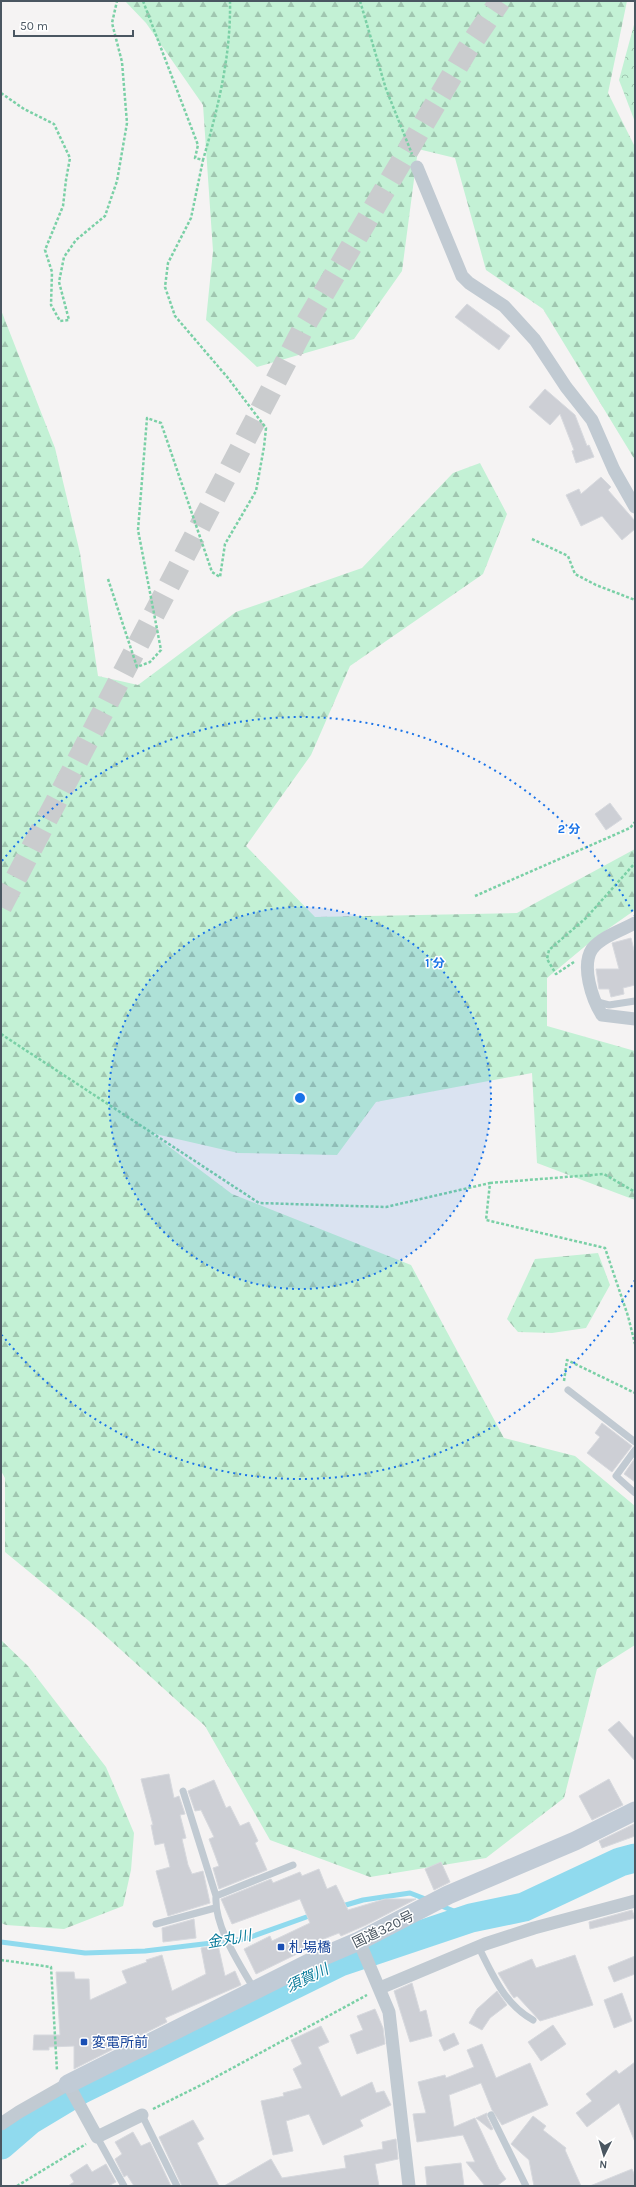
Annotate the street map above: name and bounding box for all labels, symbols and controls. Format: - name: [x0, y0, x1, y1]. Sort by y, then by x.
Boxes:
- scale bar: [14, 12, 133, 38]
- text: 50 m: [20, 19, 48, 33]
- text: 2 分: [558, 822, 580, 836]
- text: 1 分: [425, 956, 445, 970]
- centre of rings: [293, 1091, 307, 1105]
- street label: 国道320号: [350, 1907, 417, 1952]
- water label: 金丸川: [205, 1926, 255, 1952]
- place label: 札場橋: [289, 1939, 331, 1956]
- marker: 札場橋: [276, 1942, 286, 1952]
- water label: 須賀川: [283, 1959, 333, 1996]
- place label: 変電所前: [92, 2034, 148, 2051]
- marker: 変電所前: [79, 2037, 89, 2047]
- north arrow: [584, 2135, 624, 2175]
- text: N: [599, 2158, 608, 2171]

